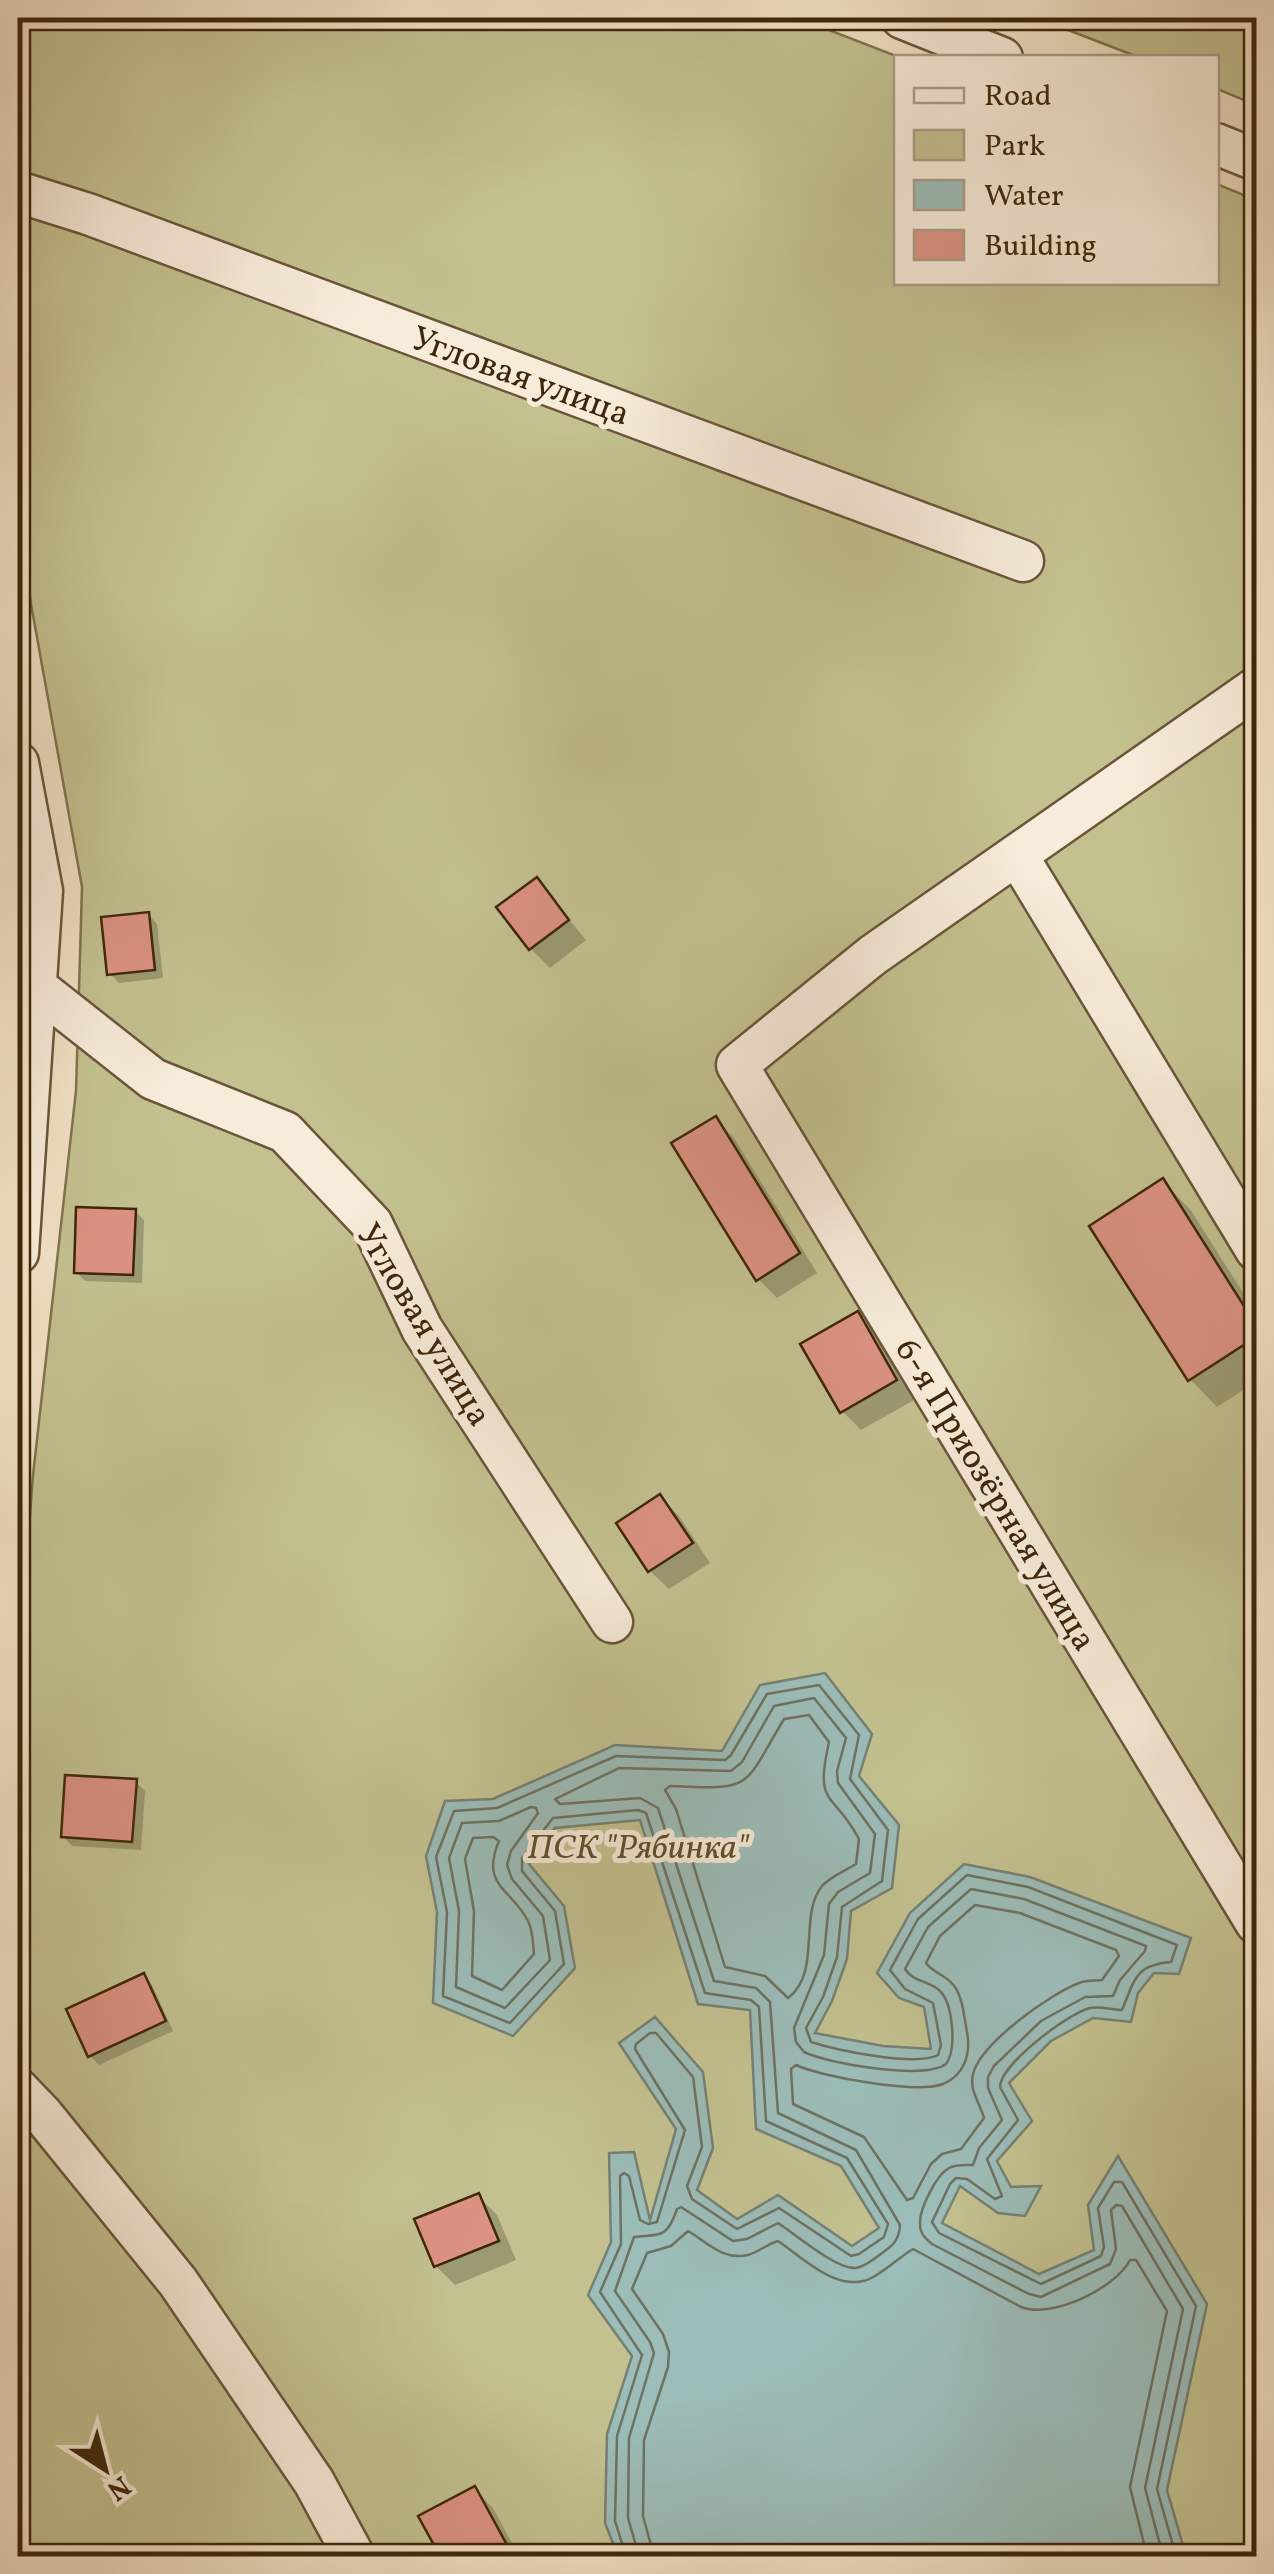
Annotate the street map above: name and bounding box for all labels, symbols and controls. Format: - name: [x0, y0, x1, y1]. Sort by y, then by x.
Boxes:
- legend: [894, 55, 1219, 285]
- text: Road: [984, 76, 1052, 118]
- text: Park: [984, 126, 1045, 168]
- text: Water: [984, 176, 1064, 218]
- text: Building: [984, 226, 1097, 268]
- street label: Угловая улица: [404, 316, 636, 440]
- street label: Угловая улица: [343, 1215, 502, 1436]
- street label: 6-я Приозёрная улица: [882, 1330, 1107, 1661]
- park label: ПСК "Рябинка": [528, 1825, 750, 1873]
- north arrow: [55, 2419, 155, 2519]
- text: N: [99, 2465, 138, 2509]

